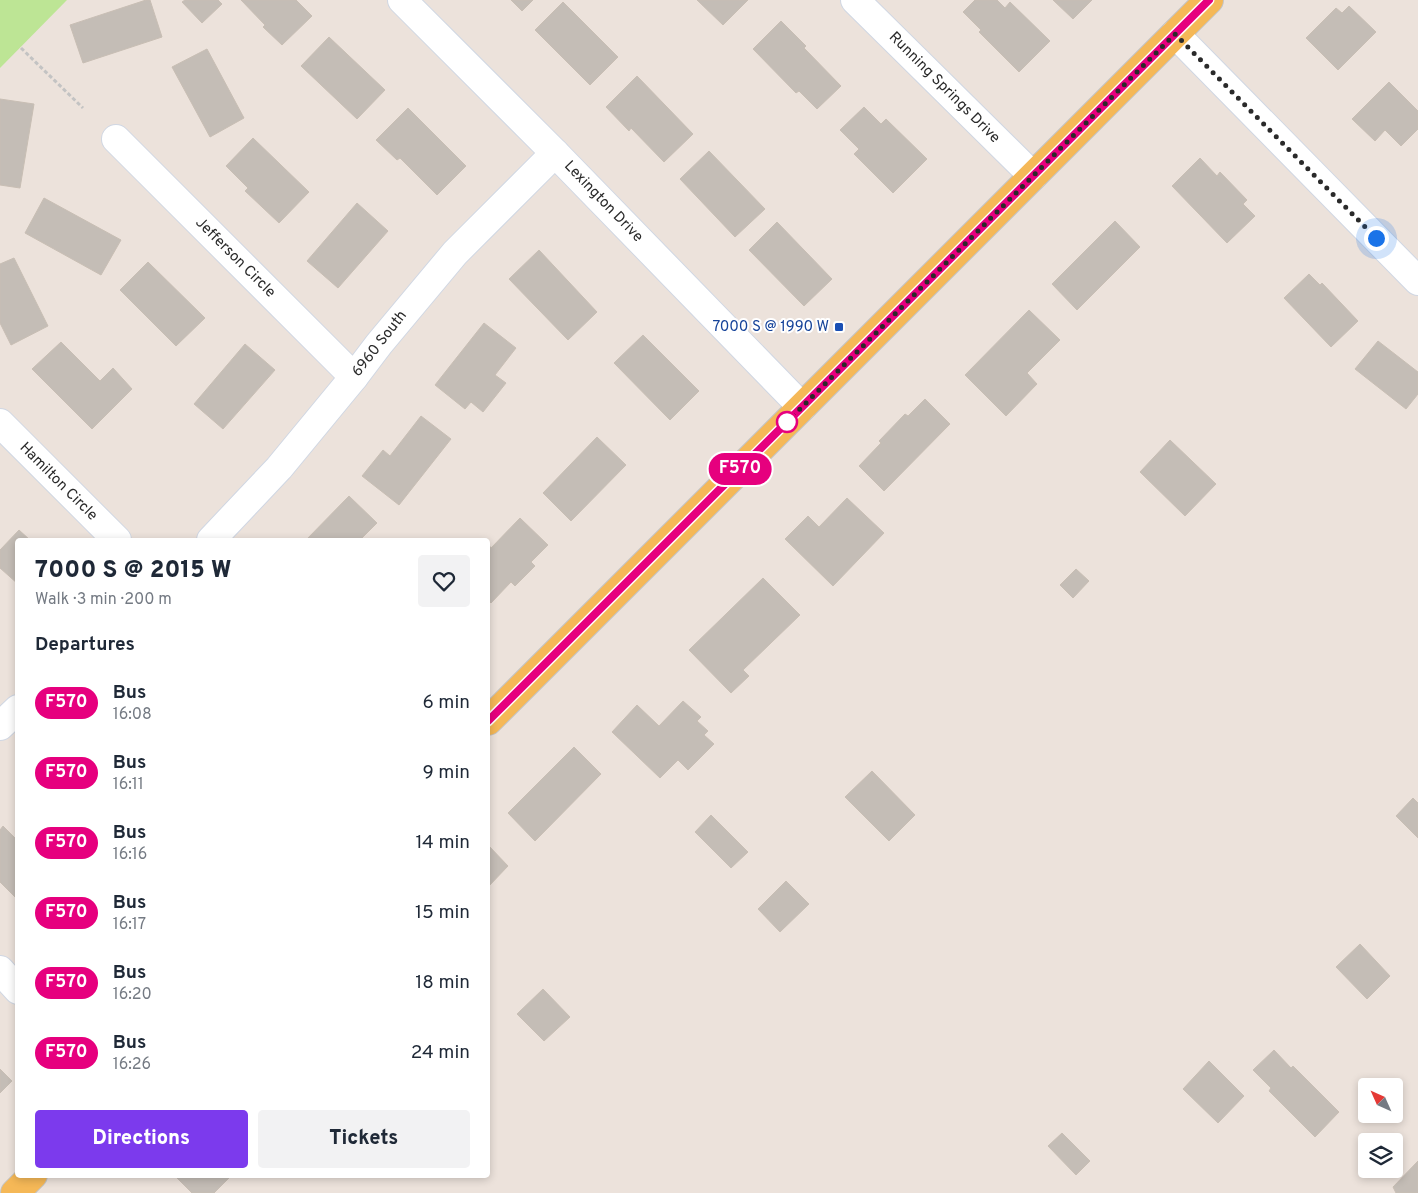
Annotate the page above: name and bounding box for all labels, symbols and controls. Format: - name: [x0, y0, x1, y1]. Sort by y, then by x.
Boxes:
- street label: Running Springs Drive: [884, 28, 1004, 148]
- street label: Lexington Drive: [559, 157, 647, 247]
- street label: Jefferson Circle: [191, 214, 279, 302]
- your location: [1364, 226, 1389, 251]
- street label: 6960 South: [348, 307, 412, 381]
- place label: 7000 S @ 1990 W: [712, 318, 829, 337]
- marker: 7000 S @ 1990 W: [833, 321, 845, 333]
- unlabelled marker: [776, 411, 798, 433]
- street label: Hamilton Circle: [15, 439, 101, 525]
- line badge: F570: [705, 453, 775, 485]
- text: F570: [719, 457, 761, 480]
- button: heart: [418, 555, 470, 607]
- text: 7000 S @ 2015 W: [35, 556, 231, 586]
- text: Walk · 3 min · 200 m: [35, 590, 172, 610]
- text: Departures: [35, 633, 135, 657]
- text: Bus: [113, 681, 146, 705]
- text: F570: [45, 691, 88, 714]
- text: 6 min: [423, 691, 470, 715]
- text: 16:08: [113, 705, 152, 725]
- text: Bus: [113, 751, 146, 775]
- text: F570: [45, 761, 88, 784]
- text: 9 min: [423, 761, 470, 785]
- text: 16:11: [113, 775, 144, 795]
- text: Bus: [113, 821, 146, 845]
- text: F570: [45, 831, 88, 854]
- text: 14 min: [415, 831, 470, 855]
- text: 16:16: [113, 845, 147, 865]
- text: Bus: [113, 891, 146, 915]
- text: F570: [45, 901, 88, 924]
- text: 15 min: [415, 901, 470, 925]
- text: 16:17: [113, 915, 146, 935]
- text: Bus: [113, 961, 146, 985]
- text: F570: [45, 971, 88, 994]
- text: 18 min: [415, 971, 470, 995]
- text: 16:20: [113, 985, 152, 1005]
- text: Bus: [113, 1031, 146, 1055]
- text: F570: [45, 1041, 88, 1064]
- text: 24 min: [411, 1041, 470, 1065]
- text: 16:26: [113, 1055, 151, 1075]
- north arrow: [1358, 1078, 1402, 1122]
- map controls: [1358, 1078, 1403, 1178]
- button: Directions: [35, 1110, 248, 1168]
- button: Tickets: [258, 1110, 470, 1168]
- button: layers: [1358, 1133, 1403, 1178]

